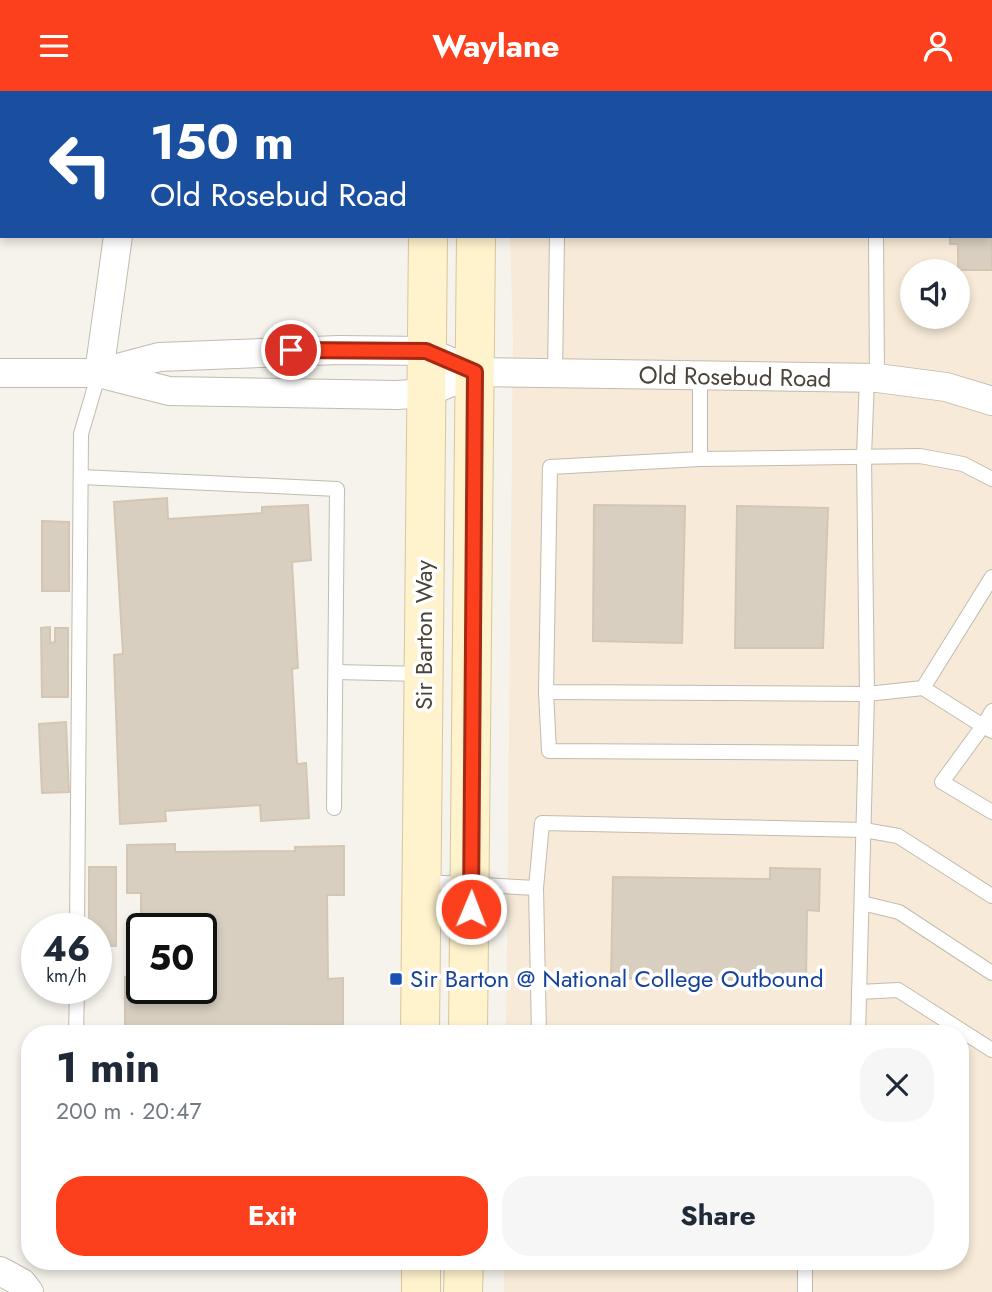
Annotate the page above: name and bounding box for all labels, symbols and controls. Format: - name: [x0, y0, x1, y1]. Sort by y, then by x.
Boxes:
- text: Waylane: [432, 23, 560, 69]
- icon: menu: [35, 27, 73, 65]
- icon: person: [919, 27, 957, 65]
- text: 150 m: [150, 107, 294, 177]
- icon: left: [35, 119, 126, 210]
- text: Old Rosebud Road: [150, 172, 407, 218]
- map controls: [900, 259, 970, 329]
- button: sound: [900, 259, 970, 329]
- pin: [261, 320, 321, 380]
- icon: arrive: [272, 331, 310, 369]
- street label: Old Rosebud Road: [638, 357, 832, 396]
- street label: Sir Barton Way: [406, 560, 441, 710]
- position arrow: [434, 872, 508, 946]
- speed limit sign: 50: [126, 913, 217, 1004]
- text: 46: [43, 924, 90, 974]
- place label: Sir Barton @ National College Outbound: [410, 961, 824, 996]
- text: km/h: [46, 963, 87, 989]
- marker: Sir Barton @ National College Outbound: [388, 971, 404, 987]
- text: 1 min: [56, 1037, 160, 1098]
- button: close: [860, 1048, 934, 1122]
- text: 200 m · 20:47: [56, 1094, 202, 1128]
- button: Exit: [56, 1176, 488, 1256]
- button: Share: [502, 1176, 934, 1256]

